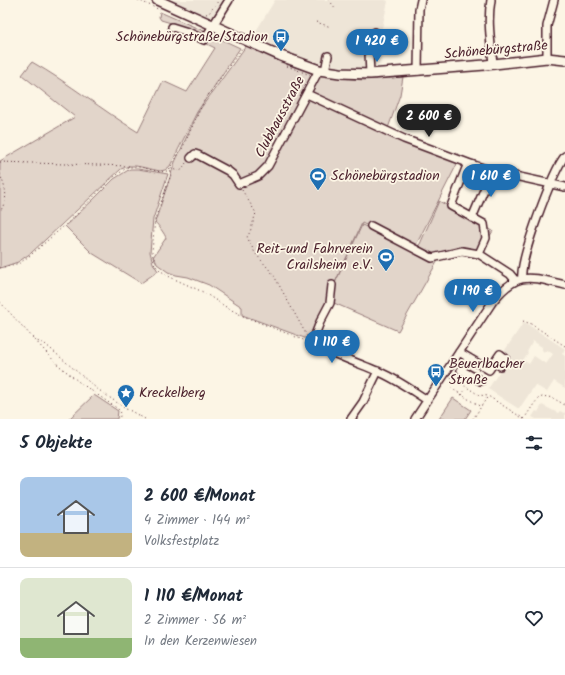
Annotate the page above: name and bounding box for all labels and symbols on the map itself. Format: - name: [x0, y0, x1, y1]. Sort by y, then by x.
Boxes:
- place label: Schönebürgstraße/Stadion: [116, 26, 268, 48]
- bus stop icon: Schönebürgstraße/Stadion: [271, 27, 291, 52]
- pin: 1 420 €: [340, 29, 414, 63]
- street label: Schönebürgstraße: [443, 34, 549, 65]
- street label: Clubhausstraße: [249, 72, 311, 162]
- pin: 2 600 €: [392, 104, 466, 138]
- pin: 1 610 €: [454, 164, 528, 198]
- place label: Schönebürgstadion: [331, 165, 440, 187]
- sports icon: Schönebürgstadion: [308, 166, 328, 191]
- place label: Reit-und Fahrverein Crailsheim e.V.: [257, 238, 373, 276]
- sports icon: Reit-und Fahrverein Crailsheim e.V.: [376, 247, 396, 272]
- pin: 1 190 €: [436, 279, 510, 313]
- pin: 1 110 €: [295, 330, 369, 364]
- place label: Beuerlbacher Straße: [449, 353, 525, 391]
- bus stop icon: Beuerlbacher Straße: [426, 362, 446, 387]
- place label: Kreckelberg: [139, 382, 206, 404]
- place icon: Kreckelberg: [116, 383, 136, 408]

